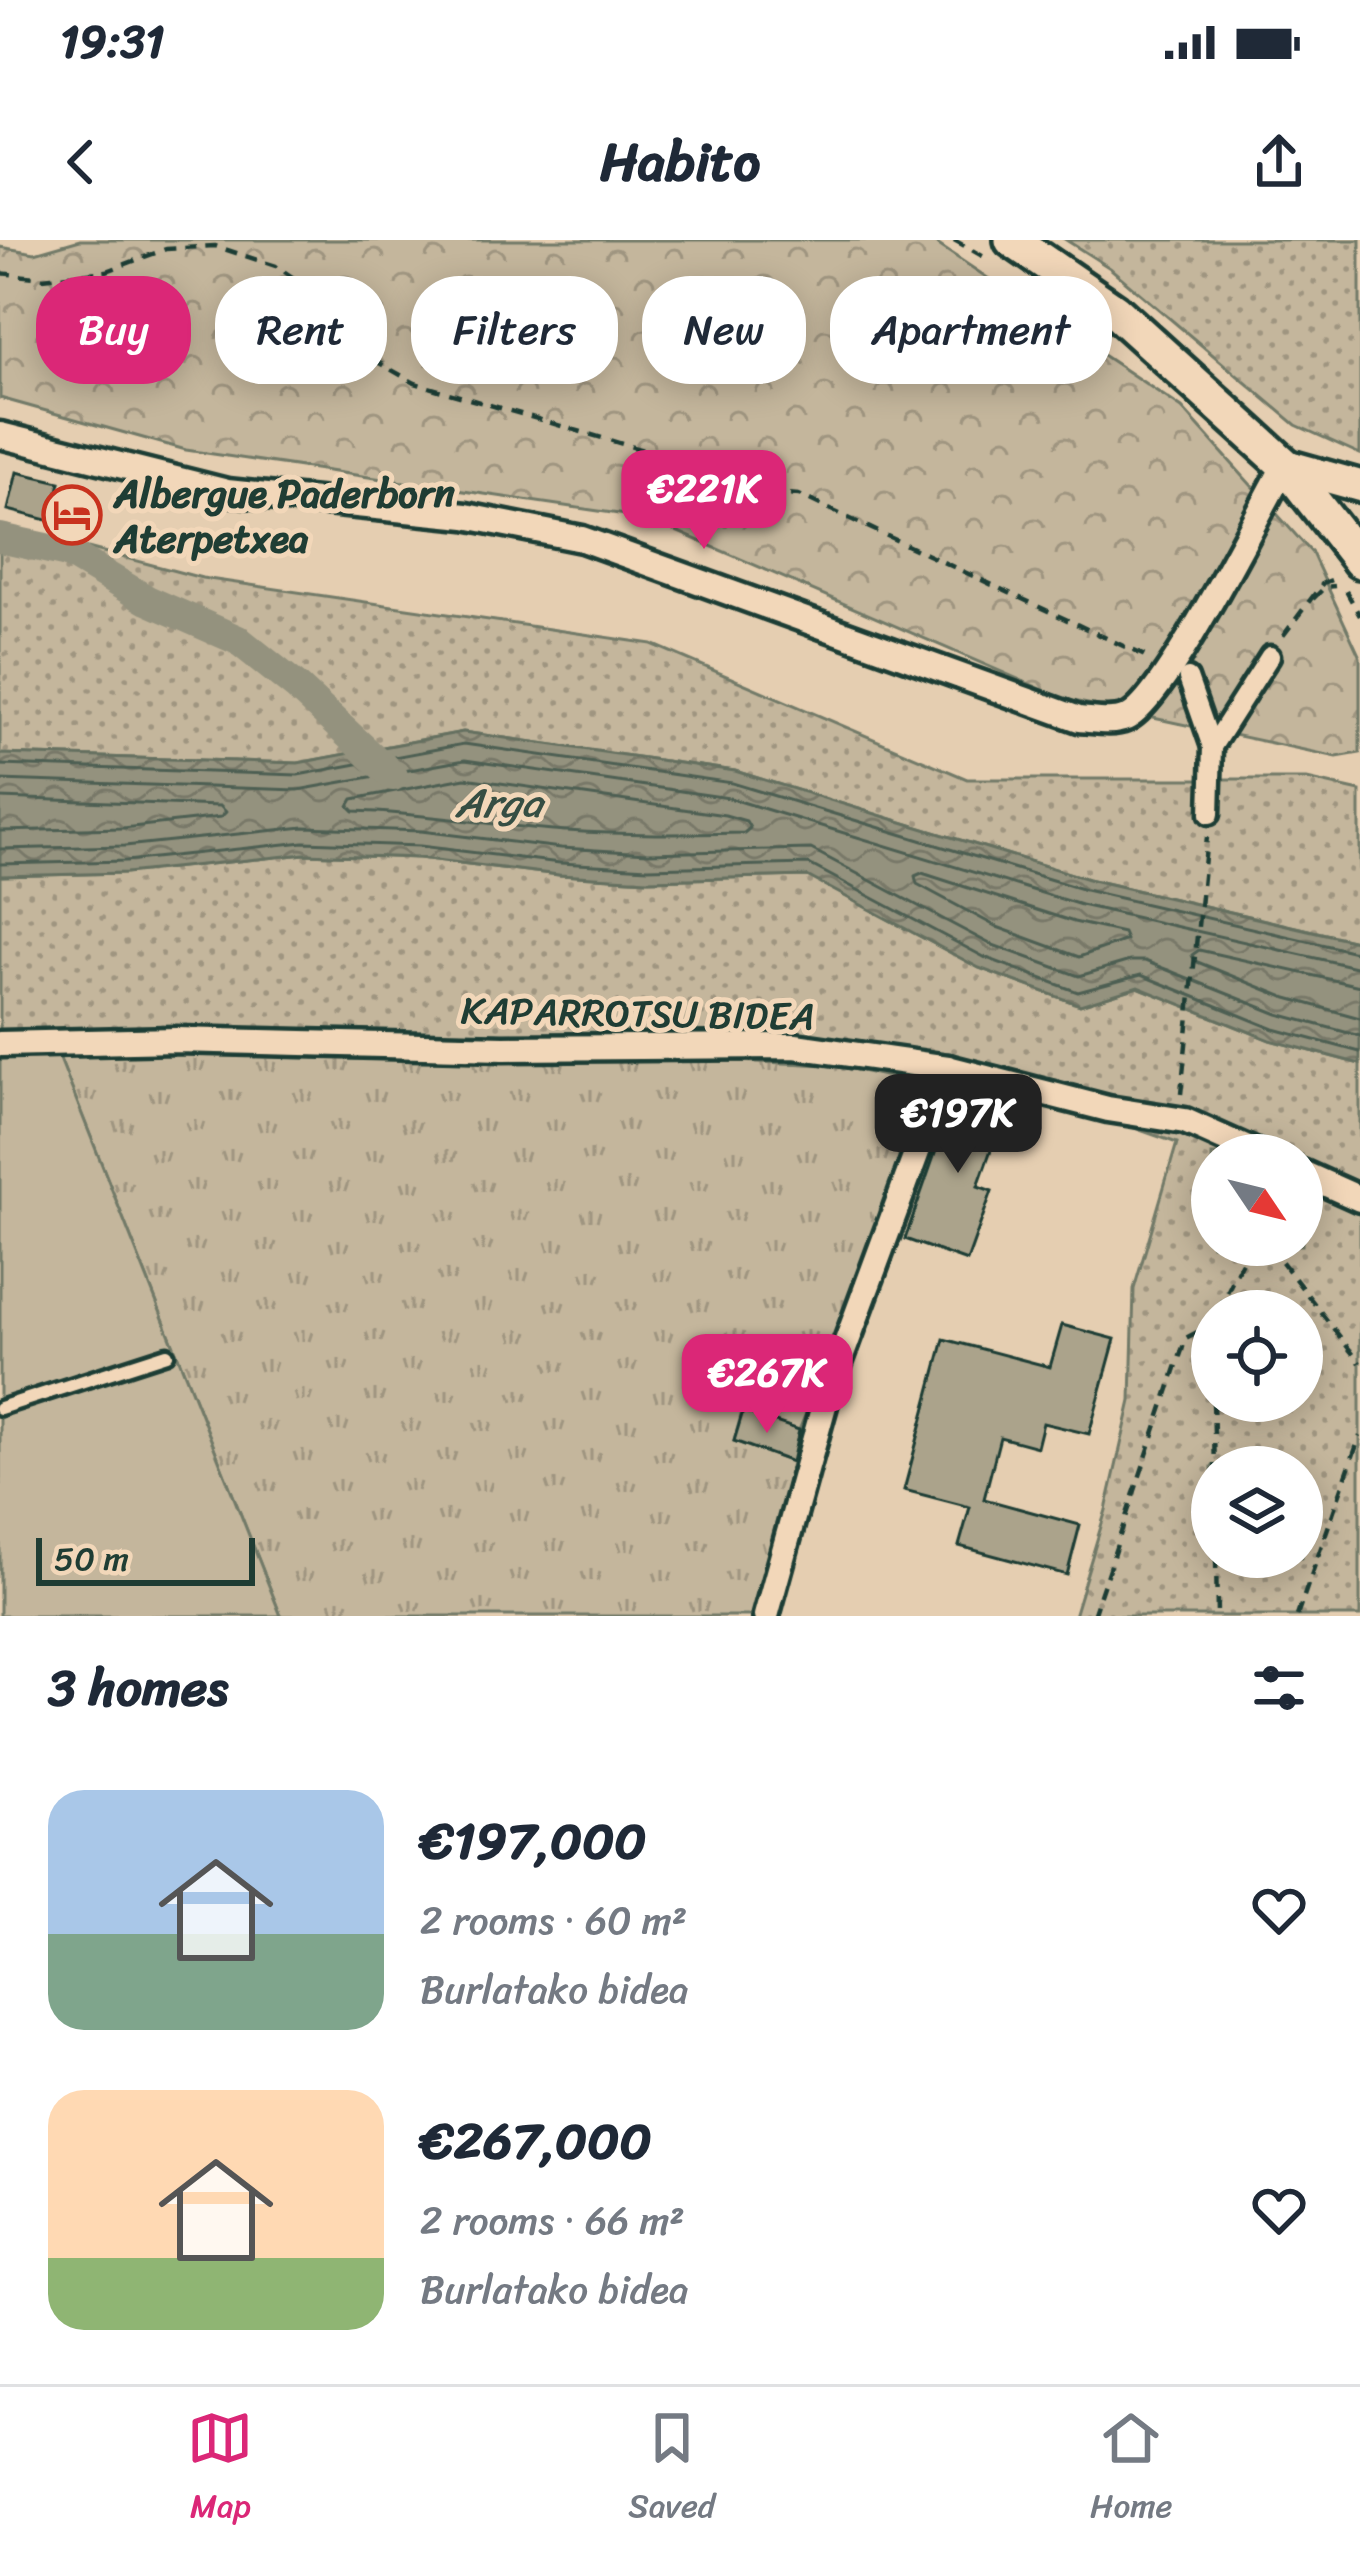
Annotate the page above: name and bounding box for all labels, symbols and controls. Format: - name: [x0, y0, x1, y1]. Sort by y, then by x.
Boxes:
- text: 19:31: [60, 2, 165, 82]
- text: Habito: [600, 114, 760, 210]
- icon: back: [48, 129, 114, 195]
- icon: share: [1246, 129, 1312, 195]
- chip: Buy: [36, 276, 191, 384]
- chip: Rent: [215, 276, 387, 384]
- chip: Filters: [411, 276, 618, 384]
- chip: New: [642, 276, 806, 384]
- chip: Apartment: [830, 276, 1112, 384]
- pin: €221K: [620, 450, 788, 552]
- text: €221K: [648, 454, 760, 523]
- place label: Albergue Paderborn Aterpetxea: [112, 459, 456, 573]
- hotel icon: Albergue Paderborn Aterpetxea: [41, 484, 103, 546]
- water label: Arga: [454, 766, 545, 840]
- street label: KAPARROTSU BIDEA: [460, 975, 816, 1051]
- pin: €197K: [874, 1074, 1042, 1176]
- text: €197K: [902, 1078, 1014, 1147]
- north arrow: [1191, 1134, 1323, 1266]
- map controls: [1191, 1134, 1323, 1578]
- button: locate: [1191, 1290, 1323, 1422]
- pin: €267K: [683, 1334, 851, 1436]
- text: €267K: [709, 1338, 825, 1407]
- button: layers: [1191, 1446, 1323, 1578]
- text: 50 m: [54, 1530, 129, 1588]
- scale bar: [36, 1532, 255, 1585]
- text: 3 homes: [48, 1643, 228, 1733]
- icon: filters: [1246, 1655, 1312, 1721]
- text: €197,000: [420, 1796, 647, 1886]
- icon: home: [144, 1838, 288, 1982]
- icon: heart: [1246, 1877, 1312, 1943]
- text: 2 rooms · 60 m²: [420, 1886, 687, 1955]
- text: Burlatako bidea: [420, 1955, 689, 2024]
- text: €267,000: [420, 2096, 652, 2186]
- icon: home: [144, 2138, 288, 2282]
- icon: heart: [1246, 2177, 1312, 2243]
- text: 2 rooms · 66 m²: [420, 2186, 685, 2255]
- text: Burlatako bidea: [420, 2255, 689, 2324]
- tab: Map: [187, 2405, 253, 2535]
- tab: Saved: [628, 2405, 715, 2535]
- tab: Home: [1090, 2405, 1173, 2535]

